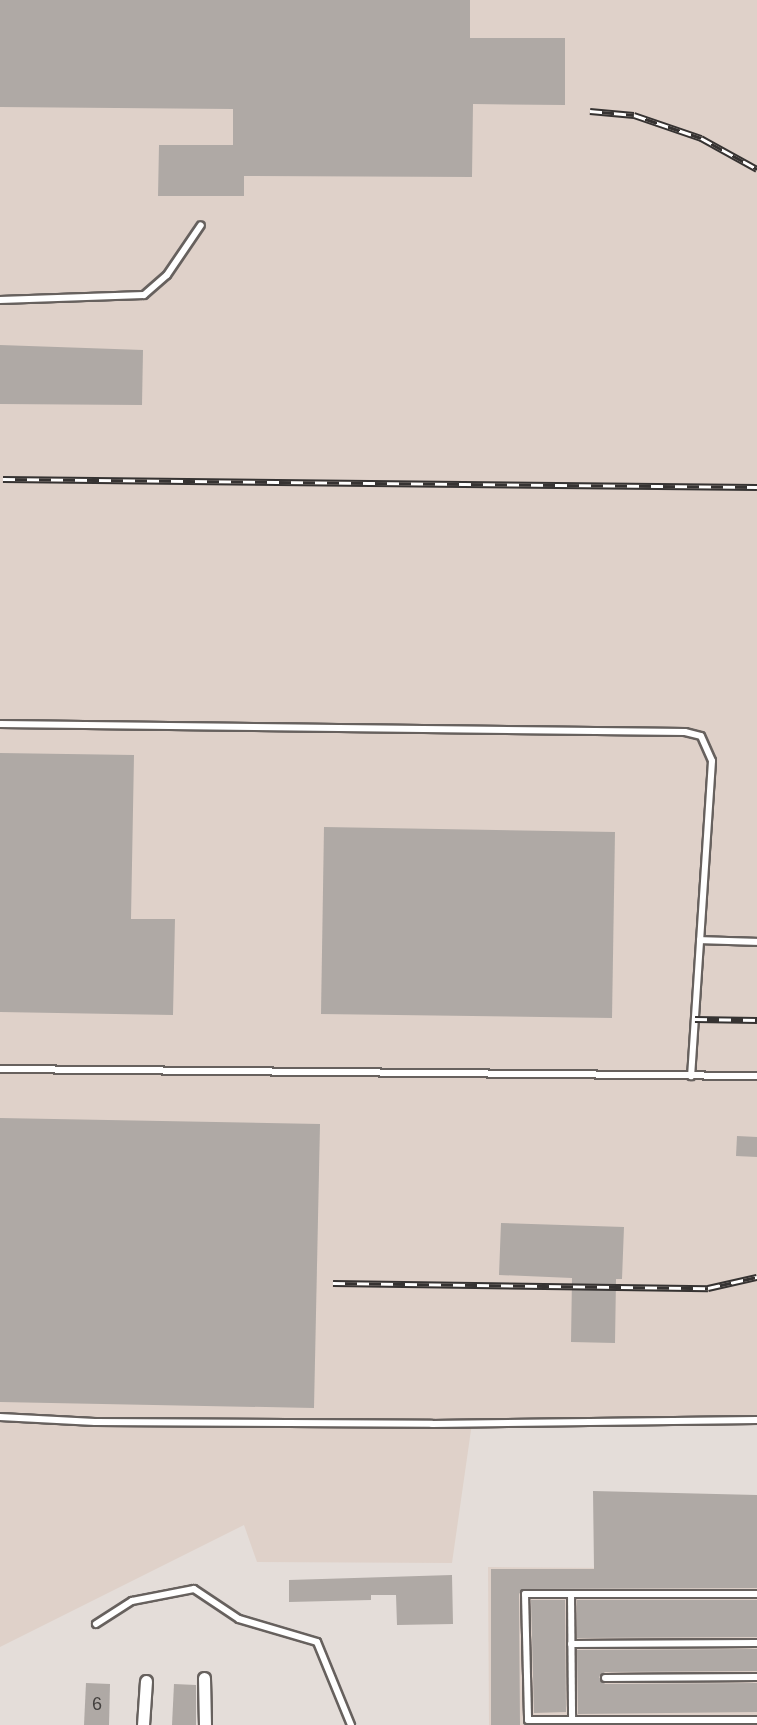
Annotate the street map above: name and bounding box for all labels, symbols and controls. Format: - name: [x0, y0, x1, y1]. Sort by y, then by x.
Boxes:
- house number: 6: [92, 1693, 102, 1715]

